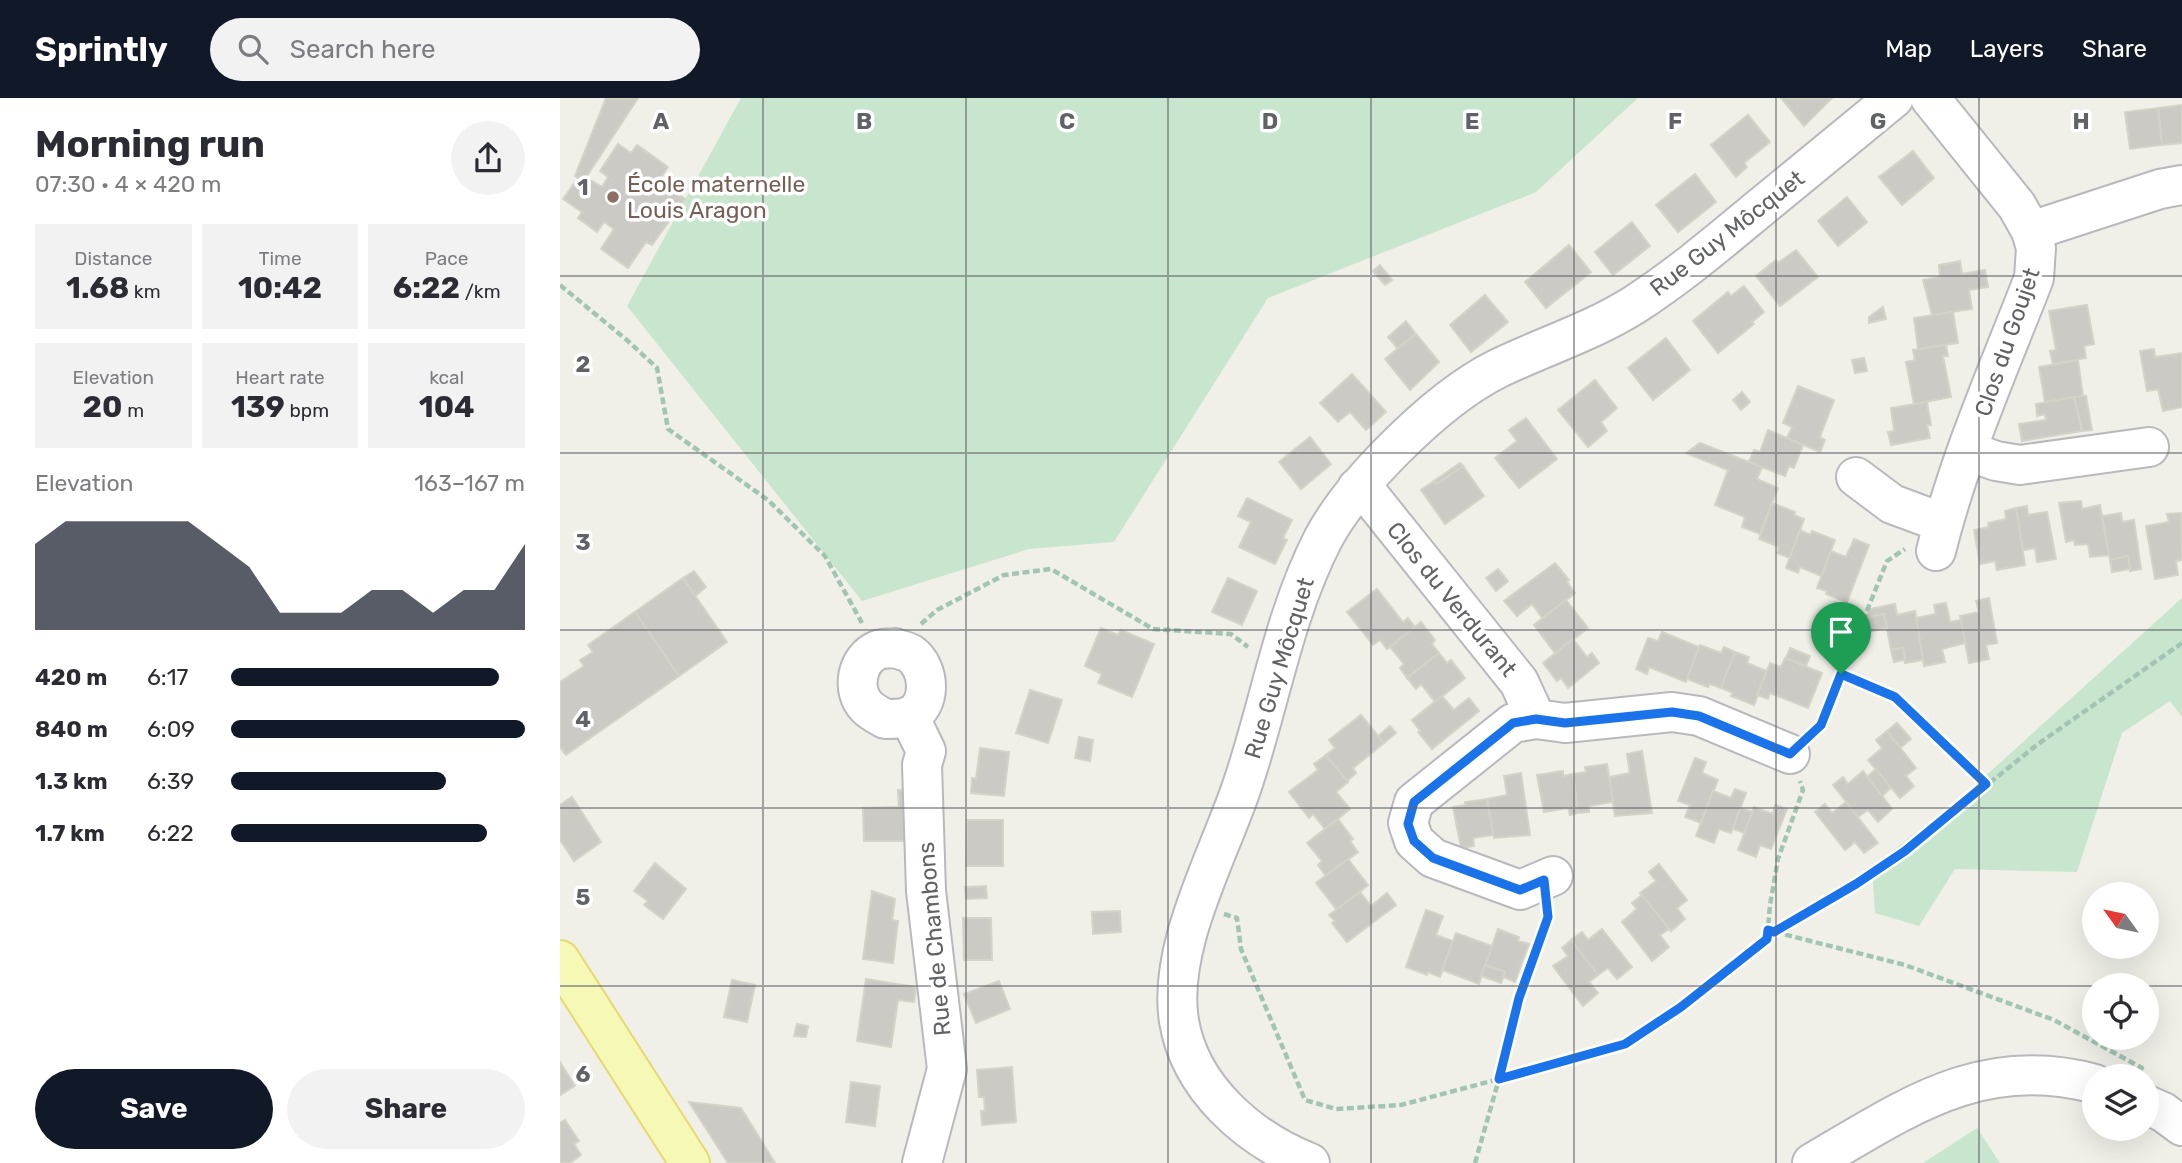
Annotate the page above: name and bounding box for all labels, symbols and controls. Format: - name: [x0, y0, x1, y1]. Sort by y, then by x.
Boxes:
- search box: [210, 18, 700, 81]
- text: Sprintly: [35, 30, 168, 69]
- icon: search: [234, 30, 272, 68]
- text: Search here: [290, 34, 436, 65]
- text: Map: [1885, 35, 1932, 63]
- text: Layers: [1970, 35, 2044, 63]
- text: Share: [2082, 35, 2147, 63]
- text: A: [653, 107, 670, 135]
- text: B: [856, 107, 872, 135]
- text: C: [1059, 107, 1075, 135]
- text: D: [1262, 107, 1278, 135]
- text: E: [1465, 107, 1479, 135]
- text: F: [1668, 107, 1682, 135]
- text: G: [1870, 107, 1886, 135]
- text: H: [2072, 107, 2090, 135]
- text: Morning run: [35, 121, 265, 167]
- button: share: [451, 121, 525, 195]
- street label: Rue Guy Môcquet: [1644, 164, 1810, 302]
- text: 07:30 · 4 × 420 m: [35, 170, 221, 198]
- place label: École maternelle Louis Aragon: [627, 170, 805, 224]
- text: 1: [577, 173, 589, 201]
- marker: École maternelle Louis Aragon: [605, 189, 621, 205]
- text: Distance: [74, 247, 152, 270]
- text: Time: [258, 247, 302, 270]
- text: Pace: [425, 247, 468, 270]
- street label: Clos du Goujet: [1969, 264, 2045, 420]
- text: 1.68: [66, 270, 129, 306]
- text: 10:42: [238, 270, 322, 306]
- text: 6:22: [393, 270, 460, 306]
- text: km: [129, 280, 161, 303]
- text: /km: [460, 280, 501, 303]
- text: 2: [576, 350, 590, 378]
- text: Elevation: [73, 366, 154, 389]
- text: Heart rate: [235, 366, 325, 389]
- text: kcal: [429, 366, 464, 389]
- text: 20: [83, 389, 123, 425]
- text: 139: [231, 389, 285, 425]
- text: 104: [419, 389, 475, 425]
- text: m: [123, 399, 144, 422]
- text: bpm: [285, 399, 329, 422]
- text: Elevation: [35, 469, 134, 497]
- text: 163–167 m: [414, 469, 525, 497]
- street label: Clos du Verdurant: [1381, 516, 1523, 682]
- text: 3: [575, 528, 591, 556]
- street label: Rue Guy Môcquet: [1238, 574, 1320, 762]
- pin: [1811, 602, 1871, 674]
- icon: arrive: [1822, 613, 1860, 651]
- text: 420 m: [35, 663, 107, 691]
- text: 6:17: [147, 663, 188, 691]
- text: 4: [575, 705, 591, 733]
- text: 840 m: [35, 715, 108, 743]
- text: 6:09: [147, 715, 195, 743]
- text: 1.3 km: [35, 767, 108, 795]
- text: 6:39: [147, 767, 194, 795]
- text: 1.7 km: [35, 819, 105, 847]
- text: 6:22: [147, 819, 194, 847]
- street label: Rue de Chambons: [912, 841, 956, 1037]
- north arrow: [2082, 882, 2160, 959]
- map controls: [2082, 882, 2159, 1141]
- text: 5: [576, 883, 591, 911]
- button: locate: [2082, 973, 2159, 1050]
- text: 6: [576, 1060, 591, 1088]
- button: layers: [2082, 1064, 2159, 1141]
- button: Save: [35, 1069, 273, 1149]
- button: Share: [287, 1069, 525, 1149]

